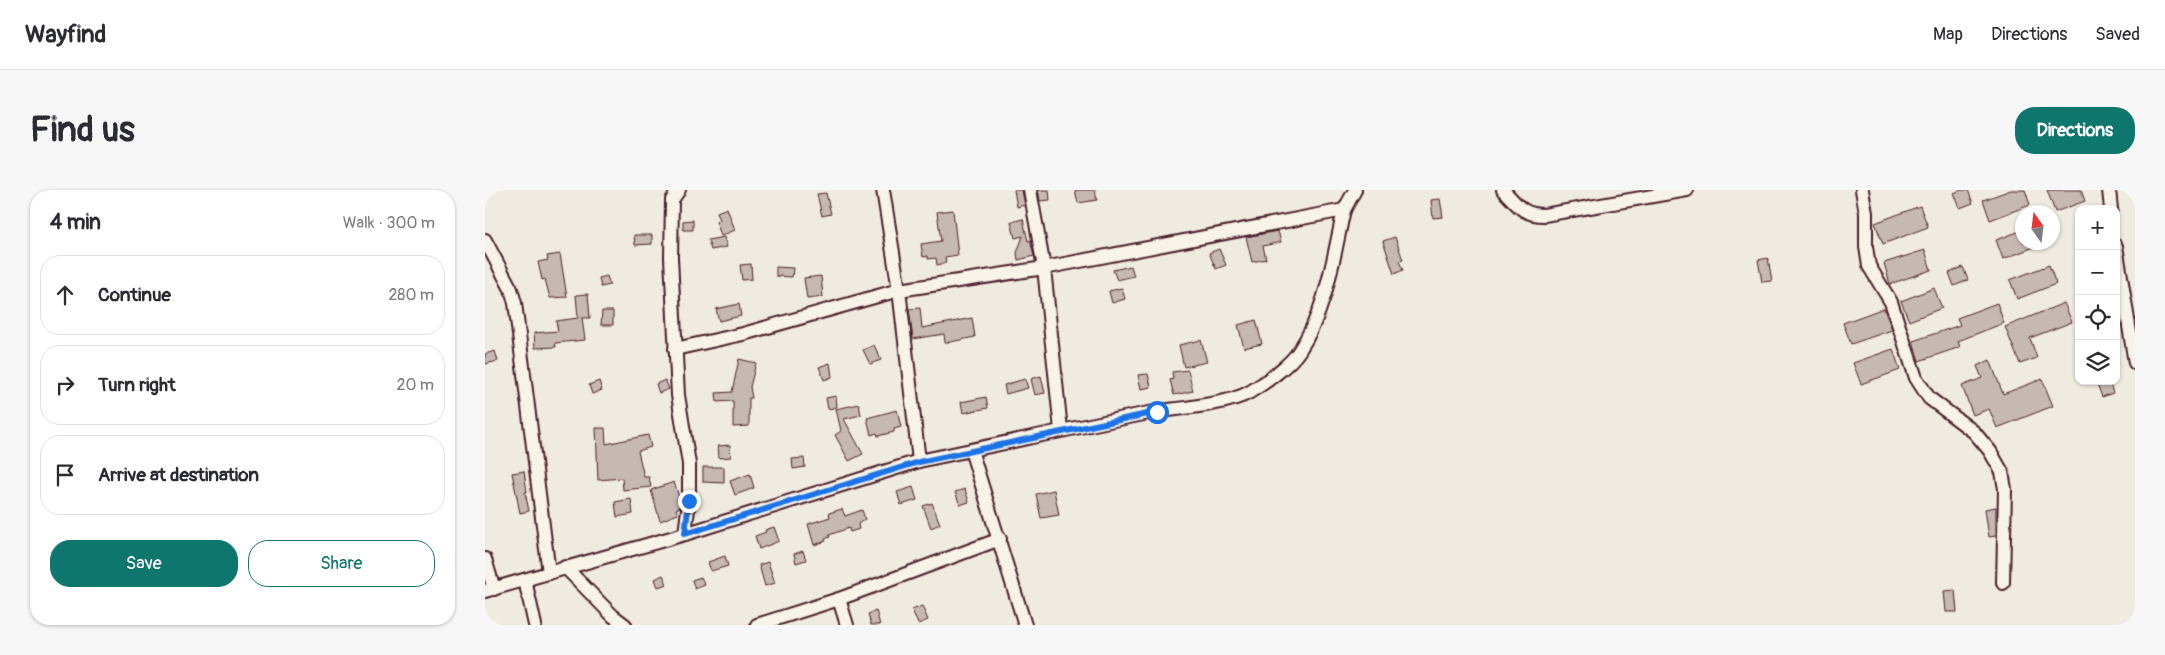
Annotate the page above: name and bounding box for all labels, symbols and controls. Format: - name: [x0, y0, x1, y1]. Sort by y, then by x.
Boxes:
- text: Wayfind: [25, 20, 106, 49]
- text: Map: [1933, 23, 1963, 46]
- text: Directions: [1991, 23, 2067, 46]
- text: Saved: [2095, 23, 2140, 46]
- button: Directions: [2015, 107, 2135, 154]
- text: Find us: [30, 108, 135, 152]
- north arrow: [2015, 205, 2060, 250]
- map controls: [2075, 205, 2120, 385]
- button: +: [2075, 205, 2120, 250]
- text: 4 min: [50, 209, 101, 236]
- text: Walk · 300 m: [343, 213, 435, 233]
- button: −: [2075, 250, 2120, 295]
- icon: ahead: [51, 281, 79, 309]
- text: Continue: [98, 283, 171, 307]
- text: 280 m: [388, 285, 434, 305]
- button: locate: [2075, 295, 2120, 340]
- button: layers: [2075, 340, 2120, 385]
- icon: right: [51, 371, 79, 399]
- text: Turn right: [98, 373, 176, 397]
- text: 20 m: [396, 375, 434, 395]
- route start: [1146, 401, 1169, 424]
- icon: arrive: [51, 461, 79, 489]
- text: Arrive at destination: [98, 463, 259, 487]
- route end: [678, 490, 701, 513]
- button: Save: [50, 540, 238, 587]
- button: Share: [248, 540, 435, 587]

